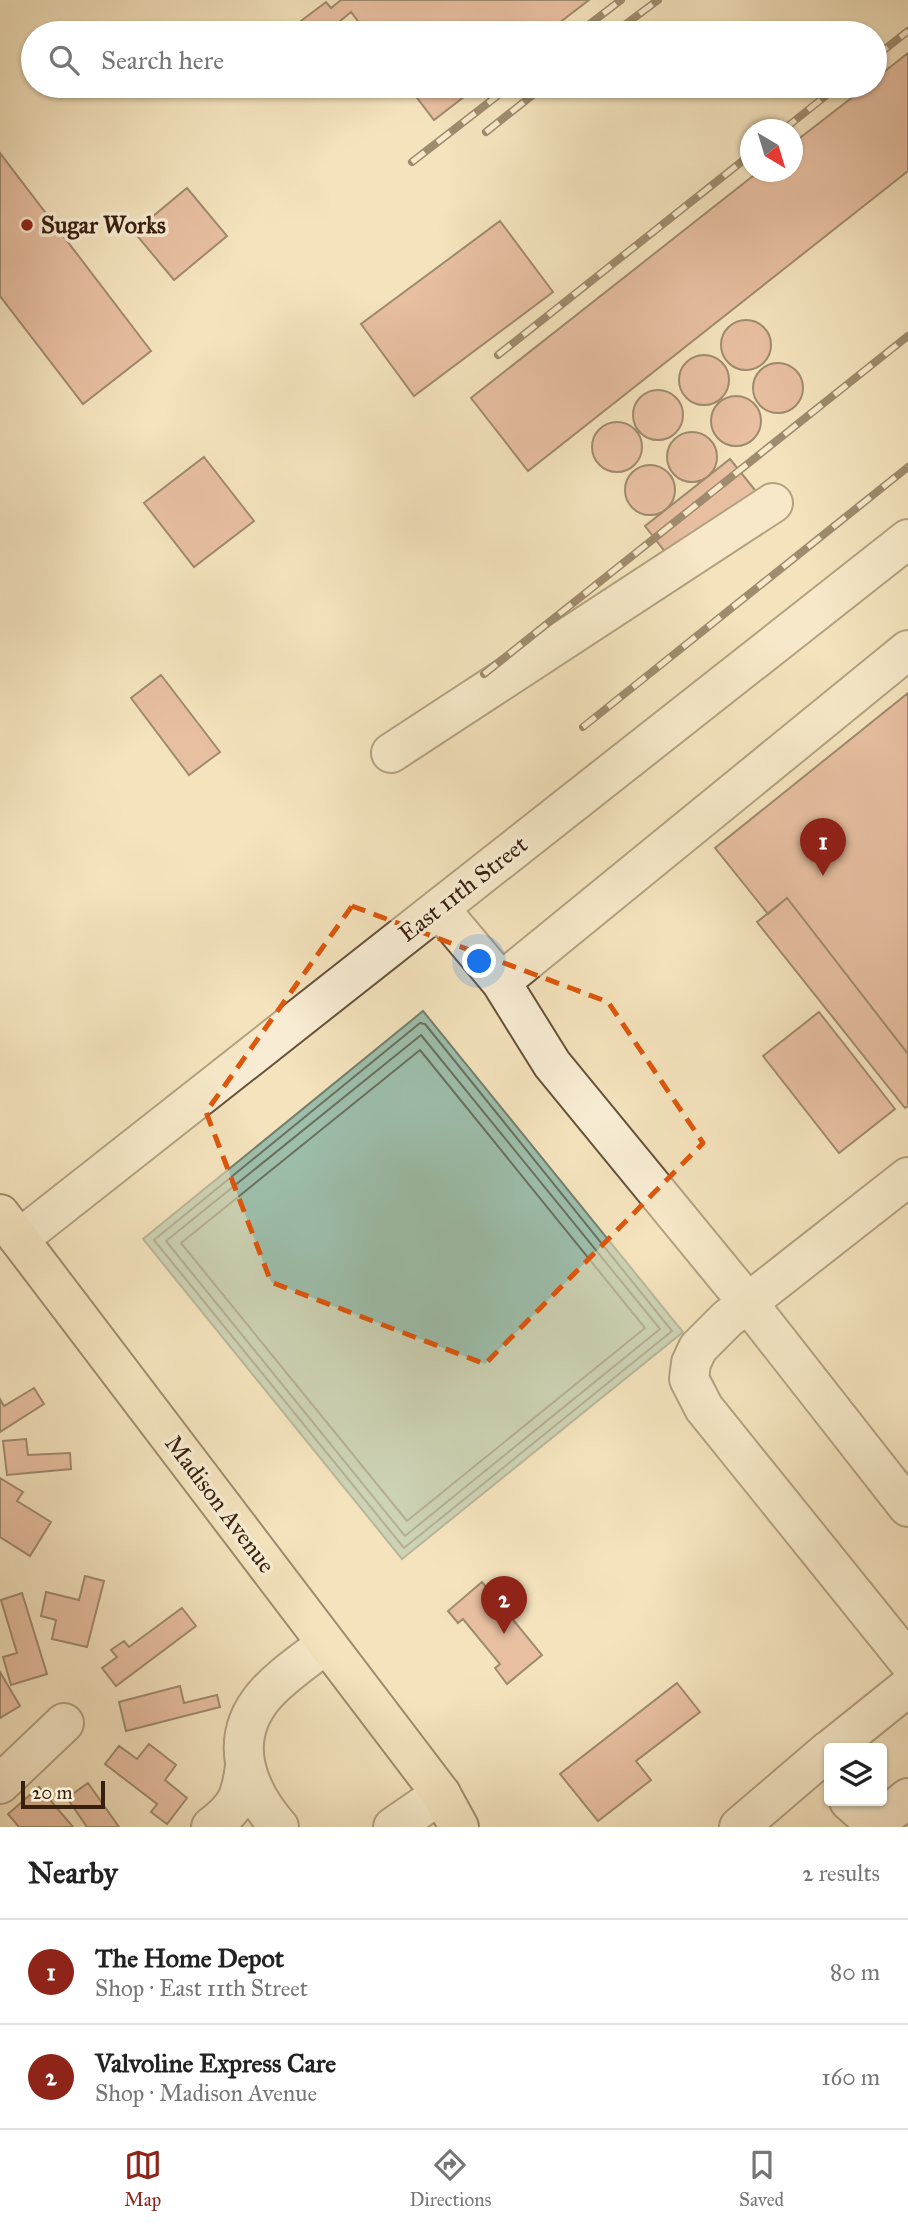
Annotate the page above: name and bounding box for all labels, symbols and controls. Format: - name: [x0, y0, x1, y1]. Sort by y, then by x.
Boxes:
- search box: [21, 21, 887, 98]
- icon: search: [45, 41, 83, 79]
- text: Search here: [101, 44, 224, 76]
- north arrow: [740, 119, 803, 182]
- place label: Sugar Works: [41, 210, 166, 240]
- marker: Sugar Works: [19, 217, 35, 233]
- pin: 1: [800, 818, 846, 876]
- street label: East 11th Street: [393, 829, 534, 949]
- your location: [462, 944, 496, 978]
- street label: Madison Avenue: [158, 1429, 282, 1579]
- pin: 2: [481, 1576, 527, 1634]
- map controls: [824, 1743, 887, 1806]
- button: layers: [824, 1743, 887, 1806]
- scale bar: [21, 1778, 105, 1810]
- text: 20 m: [32, 1781, 73, 1804]
- text: Nearby: [28, 1855, 118, 1891]
- text: 2 results: [802, 1859, 880, 1887]
- text: The Home Depot: [95, 1942, 284, 1974]
- text: 1: [46, 1958, 56, 1986]
- text: 80 m: [830, 1958, 880, 1986]
- text: Shop · East 11th Street: [95, 1974, 308, 2002]
- text: Valvoline Express Care: [95, 2047, 336, 2079]
- text: 2: [45, 2063, 57, 2091]
- text: 160 m: [822, 2063, 880, 2091]
- text: Shop · Madison Avenue: [95, 2079, 317, 2107]
- tab: Map: [124, 2146, 162, 2211]
- tab: Directions: [409, 2146, 491, 2211]
- tab: Saved: [739, 2146, 784, 2211]

